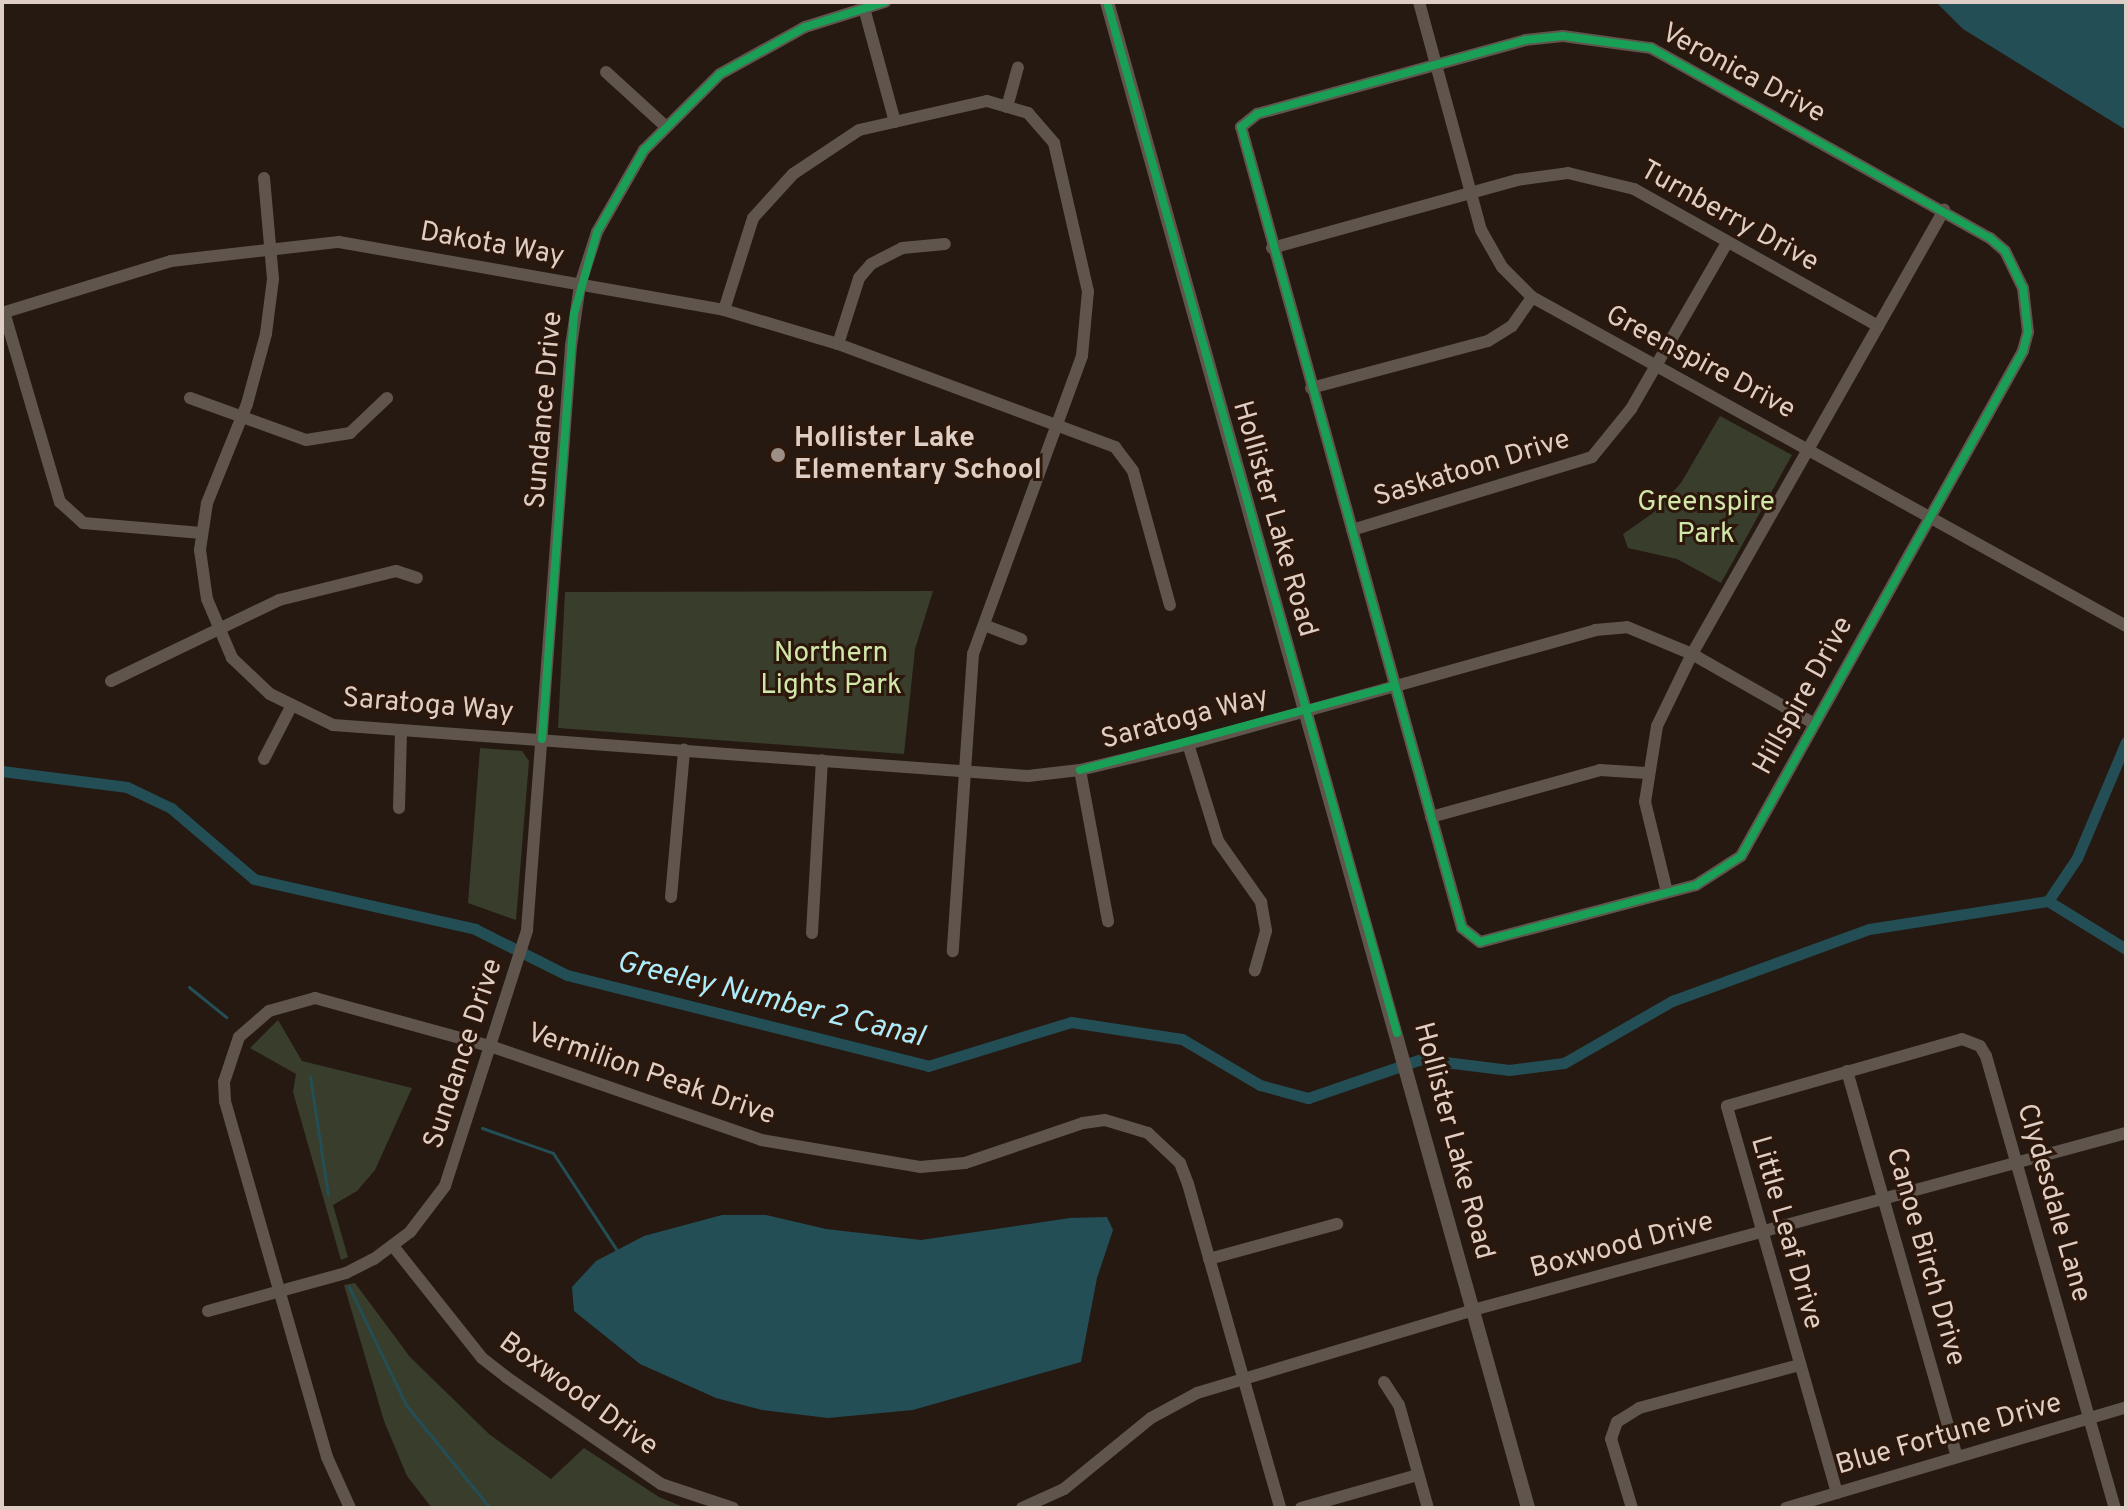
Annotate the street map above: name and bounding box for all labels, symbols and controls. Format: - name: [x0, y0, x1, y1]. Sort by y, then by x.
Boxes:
- street label: Veronica Drive: [1655, 17, 1831, 131]
- street label: Turnberry Drive: [1634, 154, 1824, 280]
- street label: Dakota Way: [417, 216, 567, 274]
- street label: Greenspire Drive: [1599, 299, 1801, 427]
- street label: Sundance Drive: [520, 310, 570, 510]
- street label: Hollister Lake Road: [1224, 397, 1324, 641]
- place label: Hollister Lake Elementary School: [794, 422, 1042, 488]
- street label: Saskatoon Drive: [1370, 423, 1574, 515]
- marker: Hollister Lake Elementary School: [769, 446, 787, 464]
- park label: Greenspire Park: [1637, 486, 1775, 552]
- street label: Hillspire Drive: [1747, 611, 1861, 781]
- park label: Northern Lights Park: [760, 637, 902, 703]
- street label: Saratoga Way: [1097, 680, 1273, 758]
- street label: Saratoga Way: [341, 682, 515, 730]
- water label: Greeley Number 2 Canal: [612, 945, 928, 1057]
- street label: Sundance Drive: [417, 955, 511, 1153]
- street label: Vermilion Peak Drive: [523, 1017, 779, 1133]
- street label: Hollister Lake Road: [1405, 1019, 1501, 1263]
- street label: Clydesdale Lane: [2009, 1100, 2097, 1306]
- street label: Little Leaf Drive: [1742, 1132, 1830, 1334]
- street label: Canoe Birch Drive: [1878, 1144, 1972, 1370]
- street label: Boxwood Drive: [1527, 1205, 1717, 1287]
- street label: Boxwood Drive: [492, 1326, 664, 1464]
- street label: Blue Fortune Drive: [1832, 1387, 2066, 1483]

